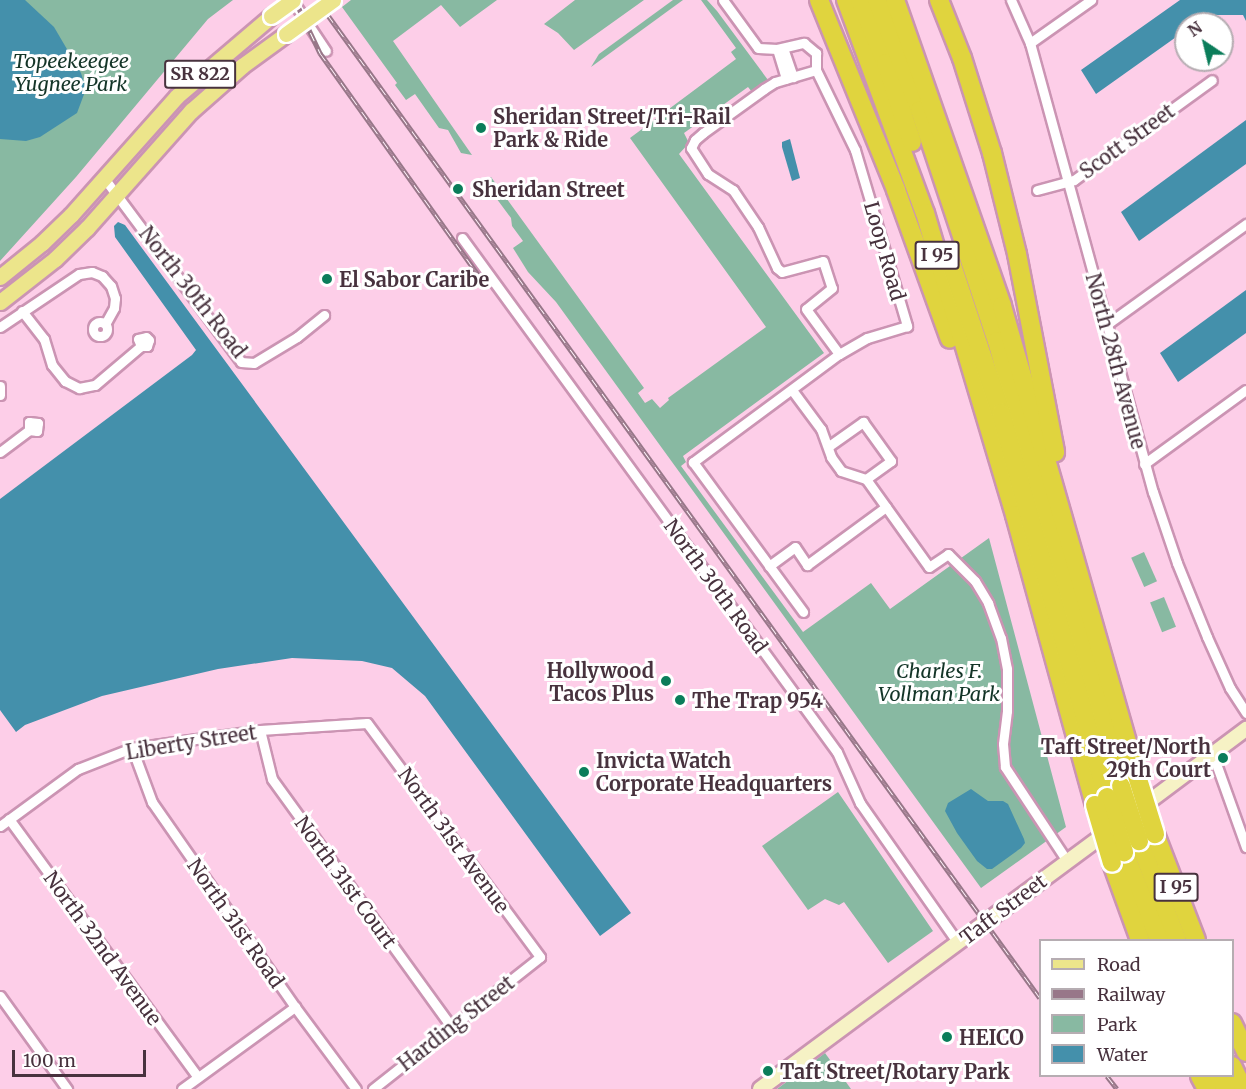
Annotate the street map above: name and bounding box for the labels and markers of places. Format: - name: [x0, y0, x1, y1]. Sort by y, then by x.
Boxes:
- place label: Sheridan Street/Tri-Rail Park & Ride: [493, 104, 731, 151]
- marker: Sheridan Street/Tri-Rail Park & Ride: [474, 121, 488, 135]
- place label: Sheridan Street: [472, 177, 625, 201]
- marker: Sheridan Street: [449, 180, 467, 198]
- place label: El Sabor Caribe: [339, 267, 489, 291]
- marker: El Sabor Caribe: [320, 272, 334, 286]
- place label: Hollywood Tacos Plus: [546, 658, 654, 705]
- marker: Hollywood Tacos Plus: [659, 674, 673, 688]
- place label: The Trap 954: [692, 688, 823, 712]
- marker: The Trap 954: [673, 693, 687, 707]
- place label: Taft Street/North 29th Court: [1041, 734, 1211, 781]
- place label: Invicta Watch Corporate Headquarters: [596, 748, 832, 795]
- marker: Taft Street/North 29th Court: [1216, 751, 1230, 765]
- marker: Invicta Watch Corporate Headquarters: [577, 765, 591, 779]
- place label: HEICO: [959, 1025, 1024, 1049]
- marker: HEICO: [940, 1030, 954, 1044]
- place label: Taft Street/Rotary Park: [780, 1059, 1010, 1083]
- marker: Taft Street/Rotary Park: [761, 1064, 775, 1078]

